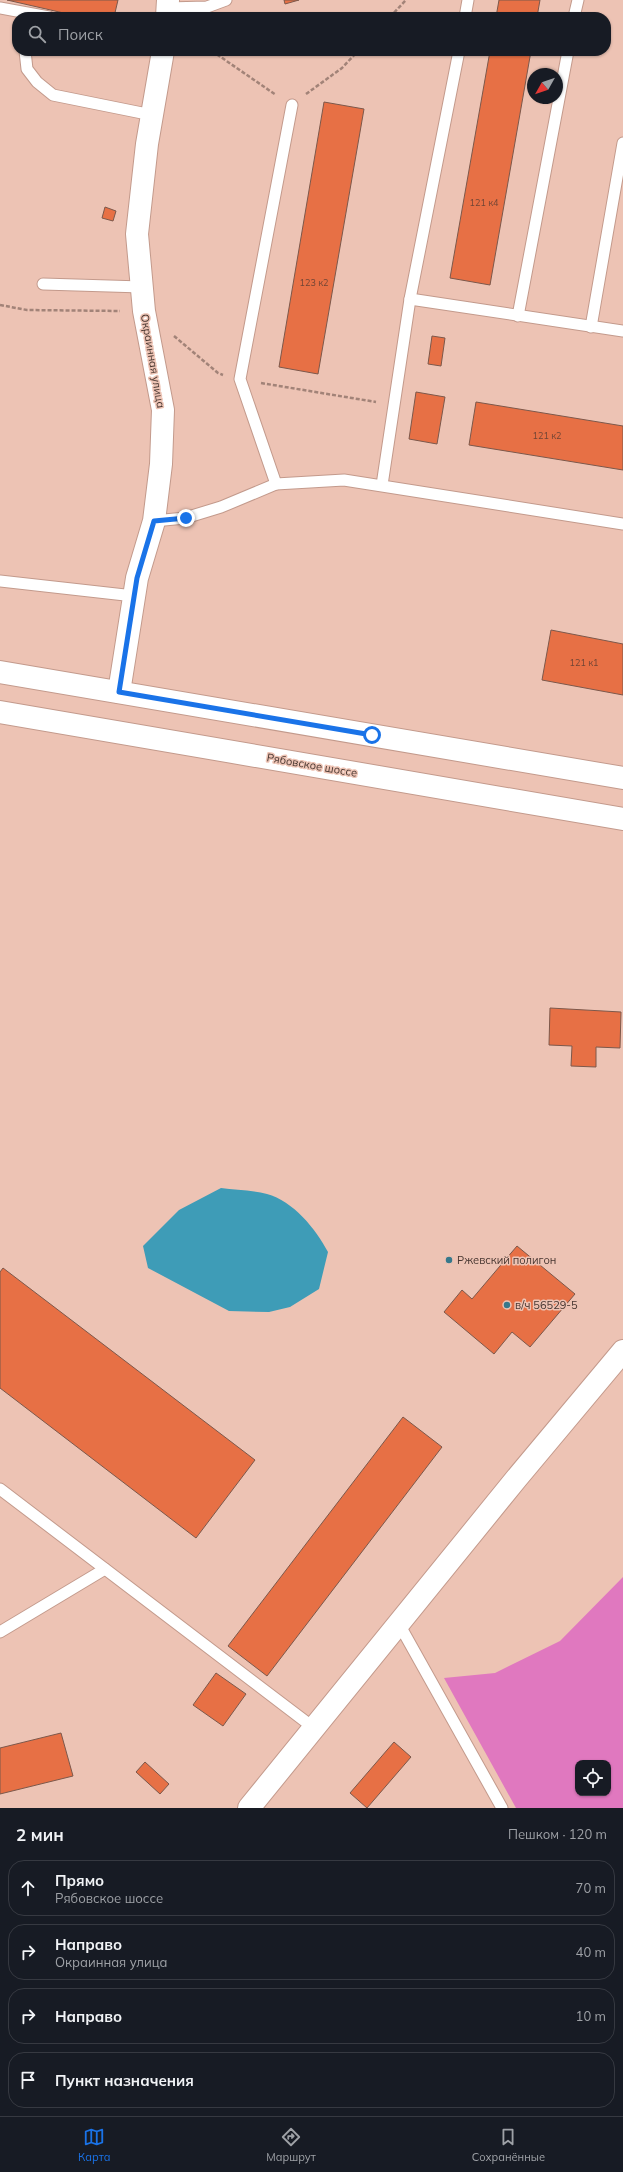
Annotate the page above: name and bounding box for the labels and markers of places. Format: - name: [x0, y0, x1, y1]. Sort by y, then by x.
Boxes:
- place label: Ржевский полигон: [457, 1253, 556, 1267]
- marker: Ржевский полигон: [444, 1255, 454, 1265]
- place label: в/ч 56529-5: [515, 1298, 578, 1312]
- marker: в/ч 56529-5: [502, 1300, 512, 1310]

